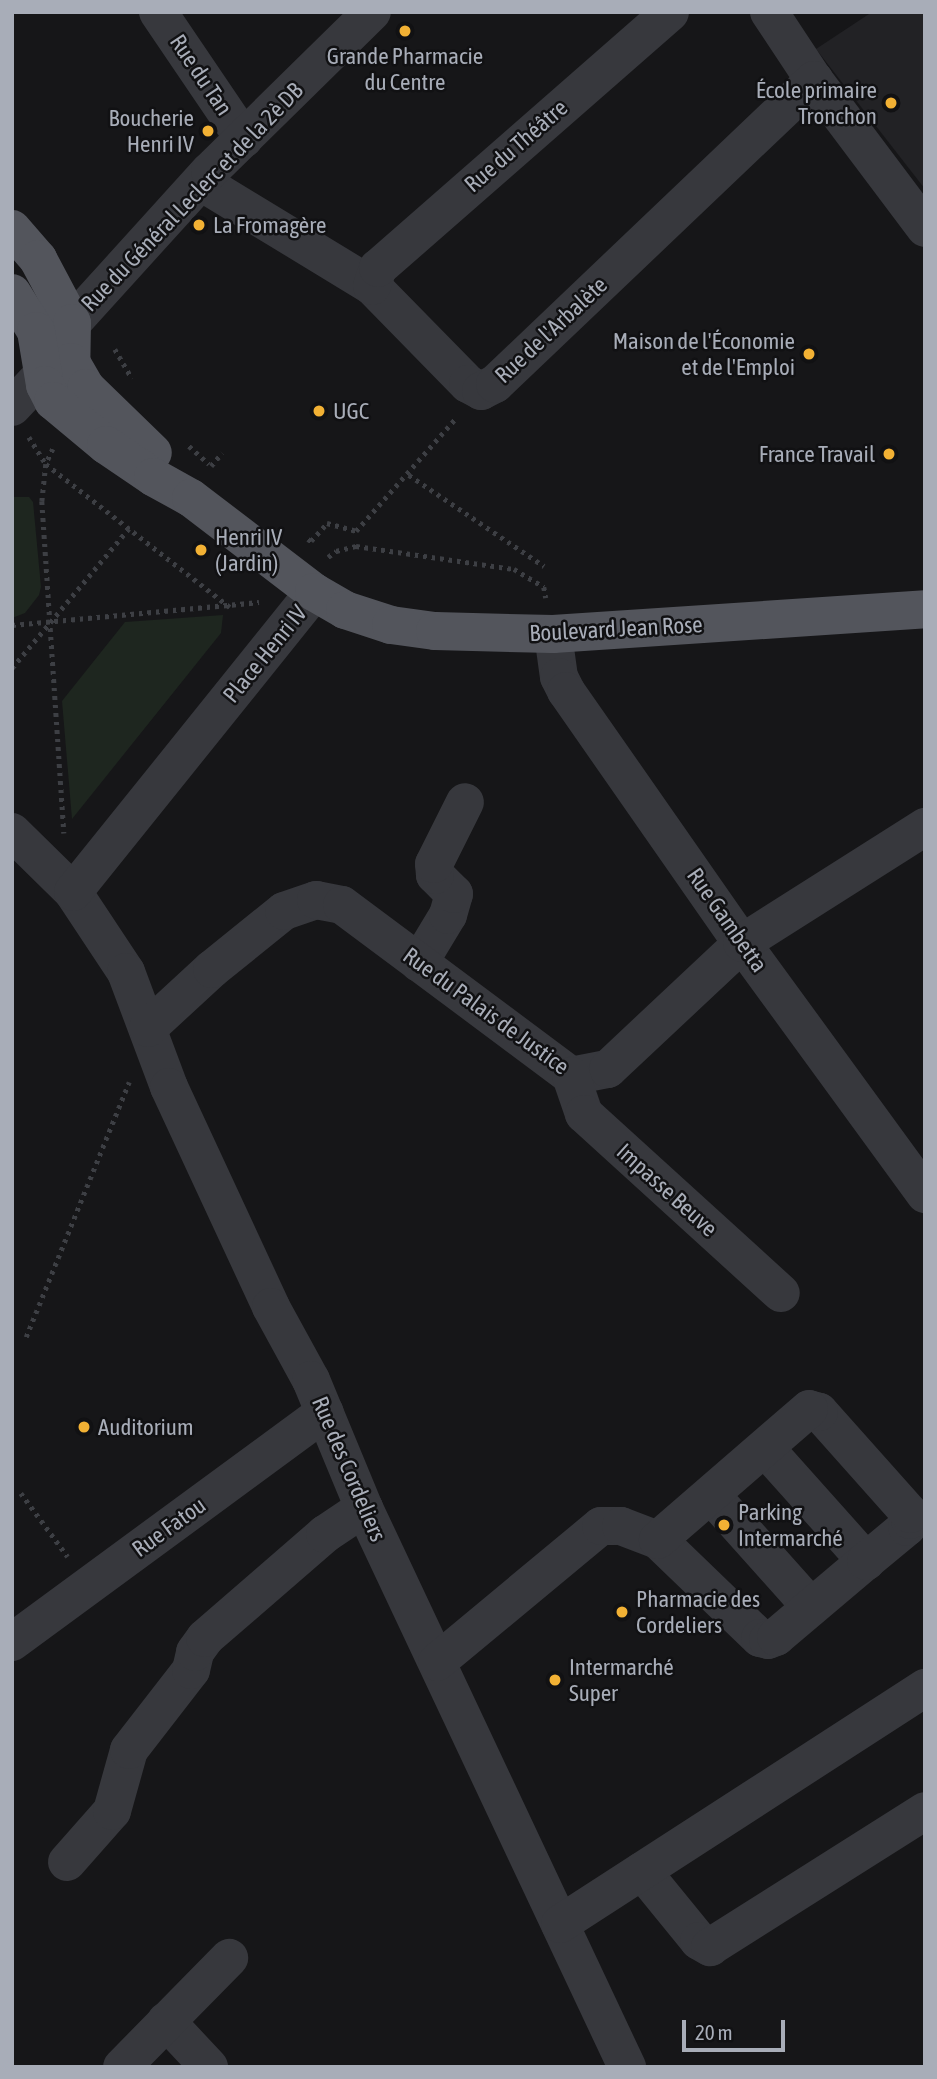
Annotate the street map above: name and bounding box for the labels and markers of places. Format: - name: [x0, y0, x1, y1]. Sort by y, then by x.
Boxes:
- marker: Grande Pharmacie du Centre: [397, 23, 413, 39]
- place label: Grande Pharmacie du Centre: [327, 42, 483, 96]
- place label: École primaire Tronchon: [756, 76, 877, 130]
- marker: École primaire Tronchon: [883, 95, 899, 111]
- place label: Boucherie Henri IV: [109, 104, 194, 158]
- marker: Boucherie Henri IV: [200, 123, 216, 139]
- place label: La Fromagère: [213, 211, 327, 239]
- marker: La Fromagère: [191, 217, 207, 233]
- place label: Maison de l'Économie et de l'Emploi: [613, 327, 795, 381]
- marker: Maison de l'Économie et de l'Emploi: [801, 346, 817, 362]
- place label: UGC: [333, 397, 369, 425]
- marker: UGC: [311, 403, 327, 419]
- place label: France Travail: [759, 440, 875, 468]
- marker: France Travail: [881, 446, 897, 462]
- place label: Henri IV (Jardin): [215, 523, 282, 577]
- marker: Henri IV (Jardin): [193, 542, 209, 558]
- place label: Auditorium: [98, 1413, 194, 1441]
- marker: Auditorium: [76, 1419, 92, 1435]
- place label: Parking Intermarché: [738, 1498, 843, 1552]
- marker: Parking Intermarché: [716, 1517, 732, 1533]
- place label: Pharmacie des Cordeliers: [636, 1585, 760, 1639]
- marker: Pharmacie des Cordeliers: [614, 1604, 630, 1620]
- place label: Intermarché Super: [569, 1653, 674, 1707]
- marker: Intermarché Super: [547, 1672, 563, 1688]

